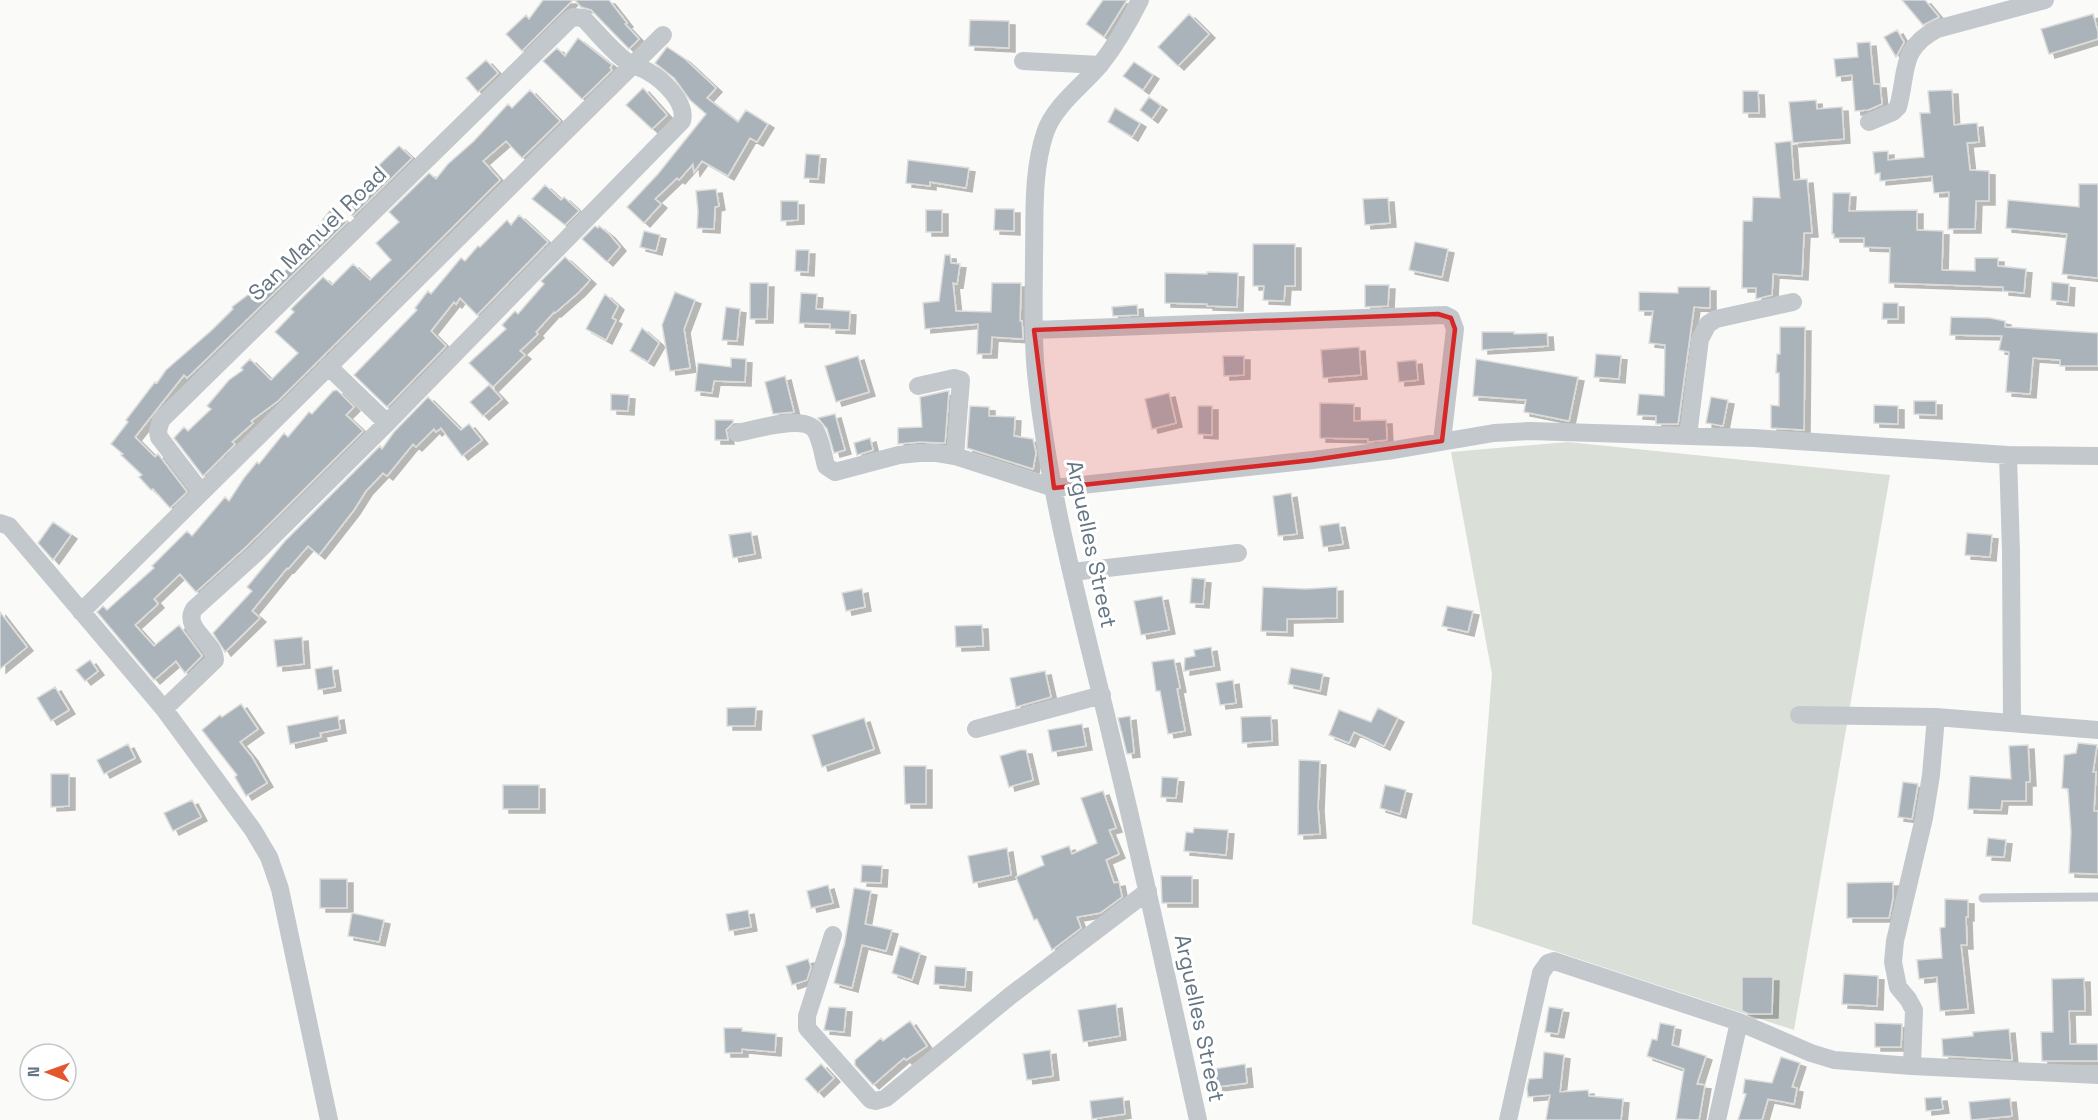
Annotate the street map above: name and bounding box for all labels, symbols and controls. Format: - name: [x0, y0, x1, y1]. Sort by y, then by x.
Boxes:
- street label: San Manuel Road: [242, 160, 392, 306]
- street label: Arguelles Street: [1061, 458, 1123, 630]
- street label: Arguelles Street: [1169, 932, 1231, 1104]
- north arrow: [18, 1042, 78, 1102]
- text: N: [23, 1066, 44, 1077]

